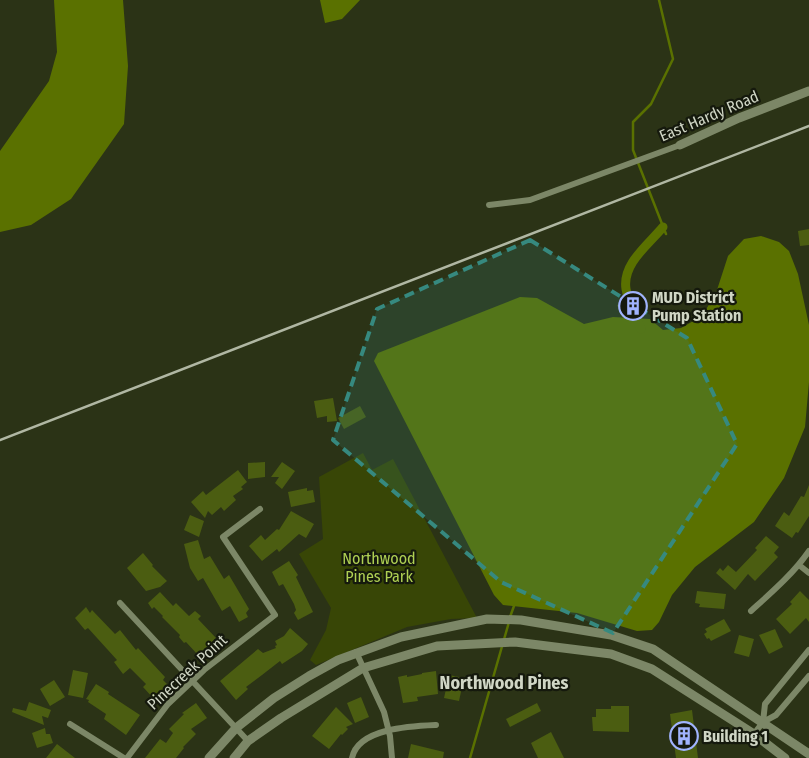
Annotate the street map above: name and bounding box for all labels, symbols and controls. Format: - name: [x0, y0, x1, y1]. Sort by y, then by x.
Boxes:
- street label: East Hardy Road: [656, 87, 762, 145]
- place label: MUD District Pump Station: [652, 288, 741, 325]
- building icon: MUD District Pump Station: [618, 291, 648, 321]
- park label: Northwood Pines Park: [342, 549, 416, 586]
- street label: Pinecreek Point: [143, 630, 231, 714]
- district label: Northwood Pines: [440, 672, 569, 694]
- building icon: Building 1: [669, 721, 699, 751]
- place label: Building 1: [703, 727, 768, 746]

